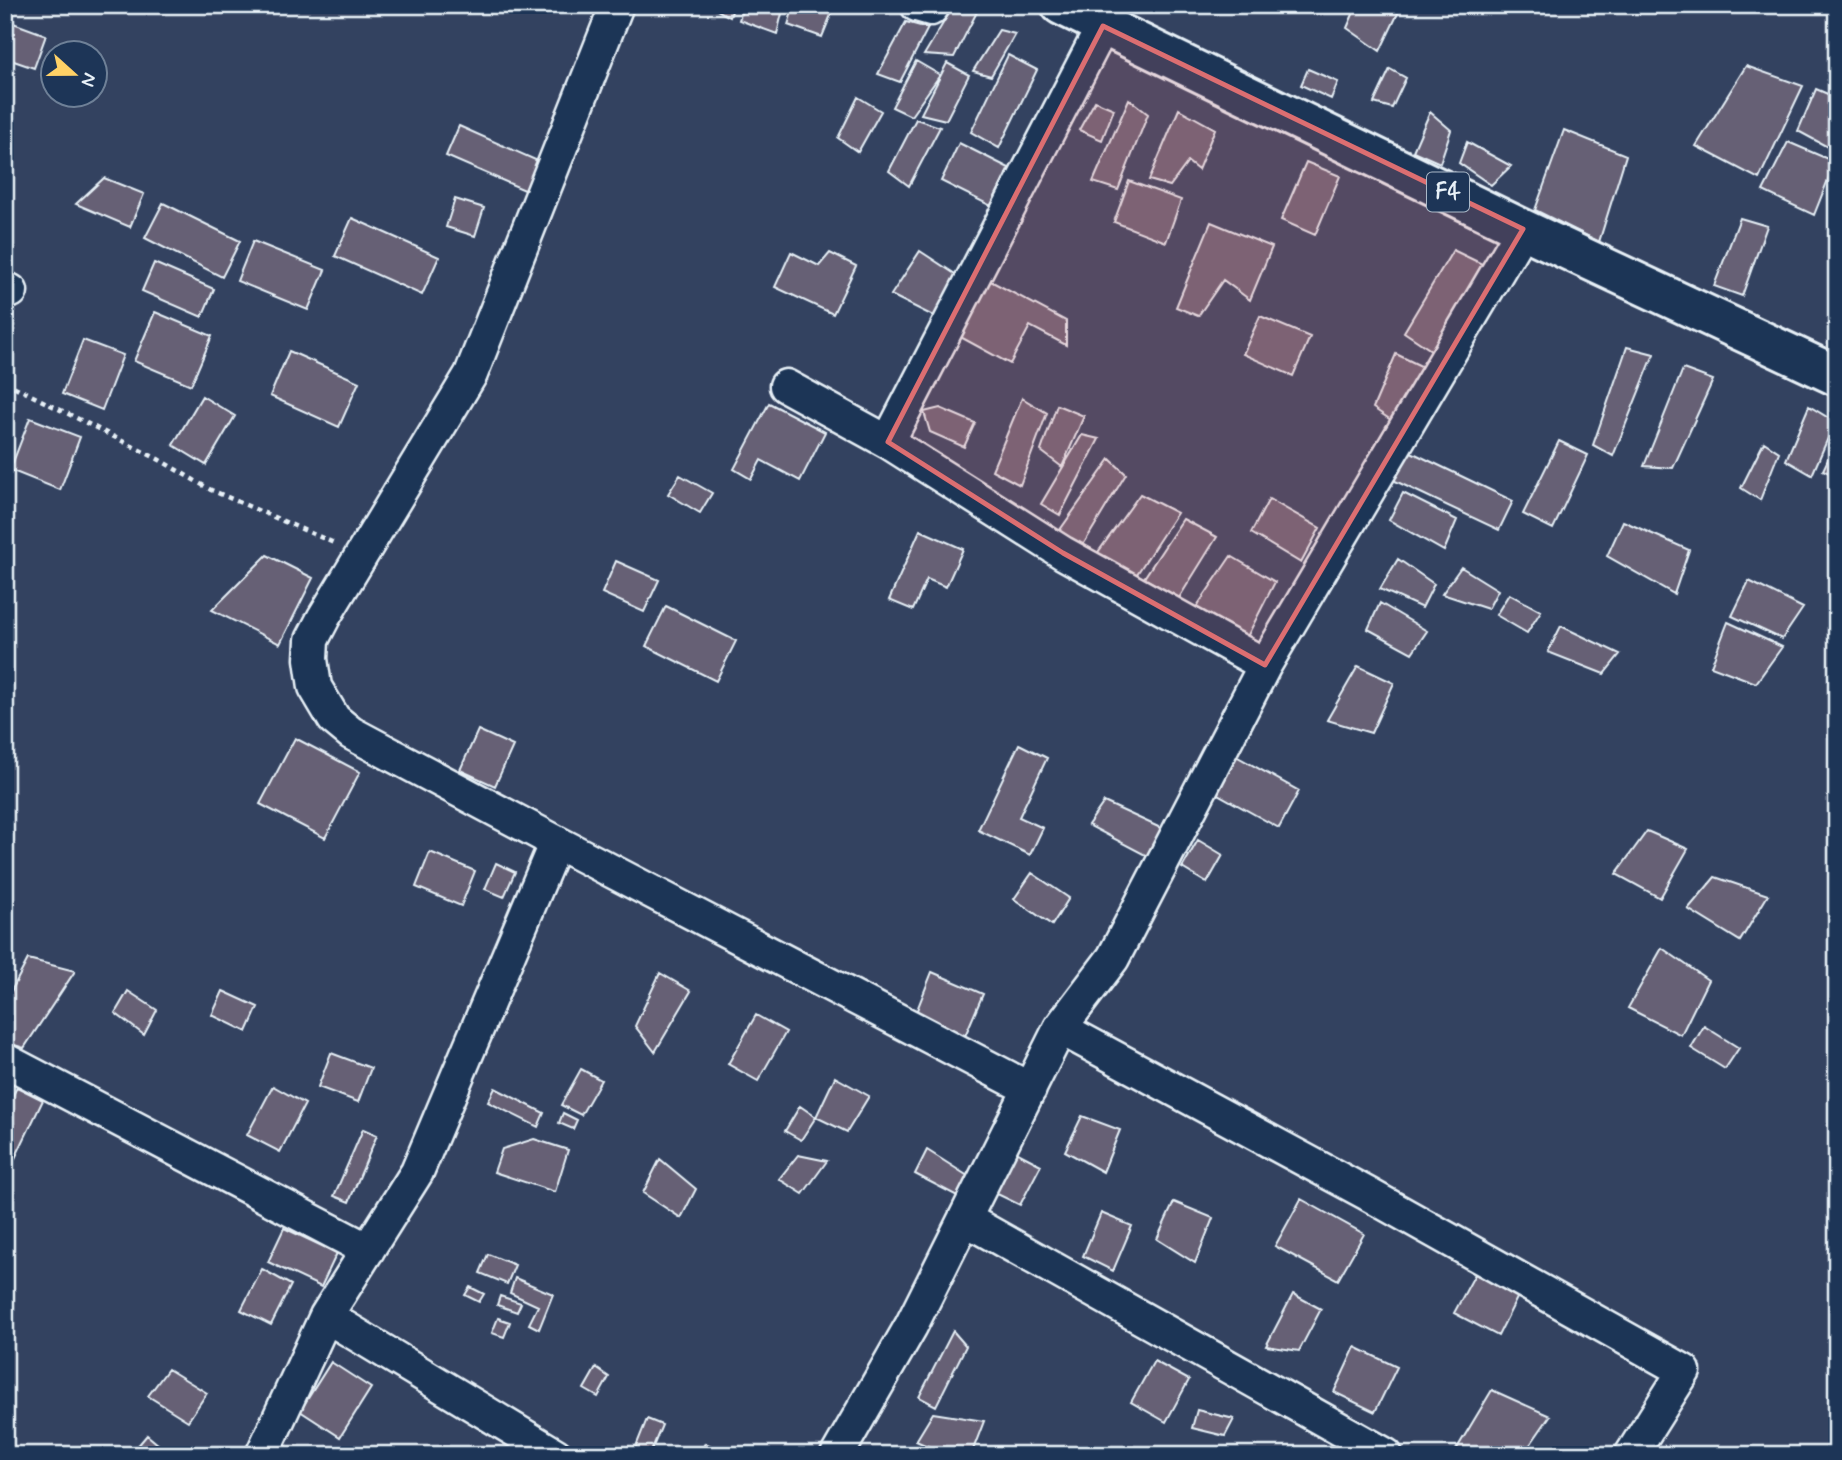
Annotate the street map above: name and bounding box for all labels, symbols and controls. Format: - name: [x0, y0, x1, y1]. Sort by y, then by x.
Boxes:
- north arrow: [38, 38, 108, 108]
- text: N: [75, 69, 102, 90]
- road number: F4: [1427, 172, 1469, 211]

